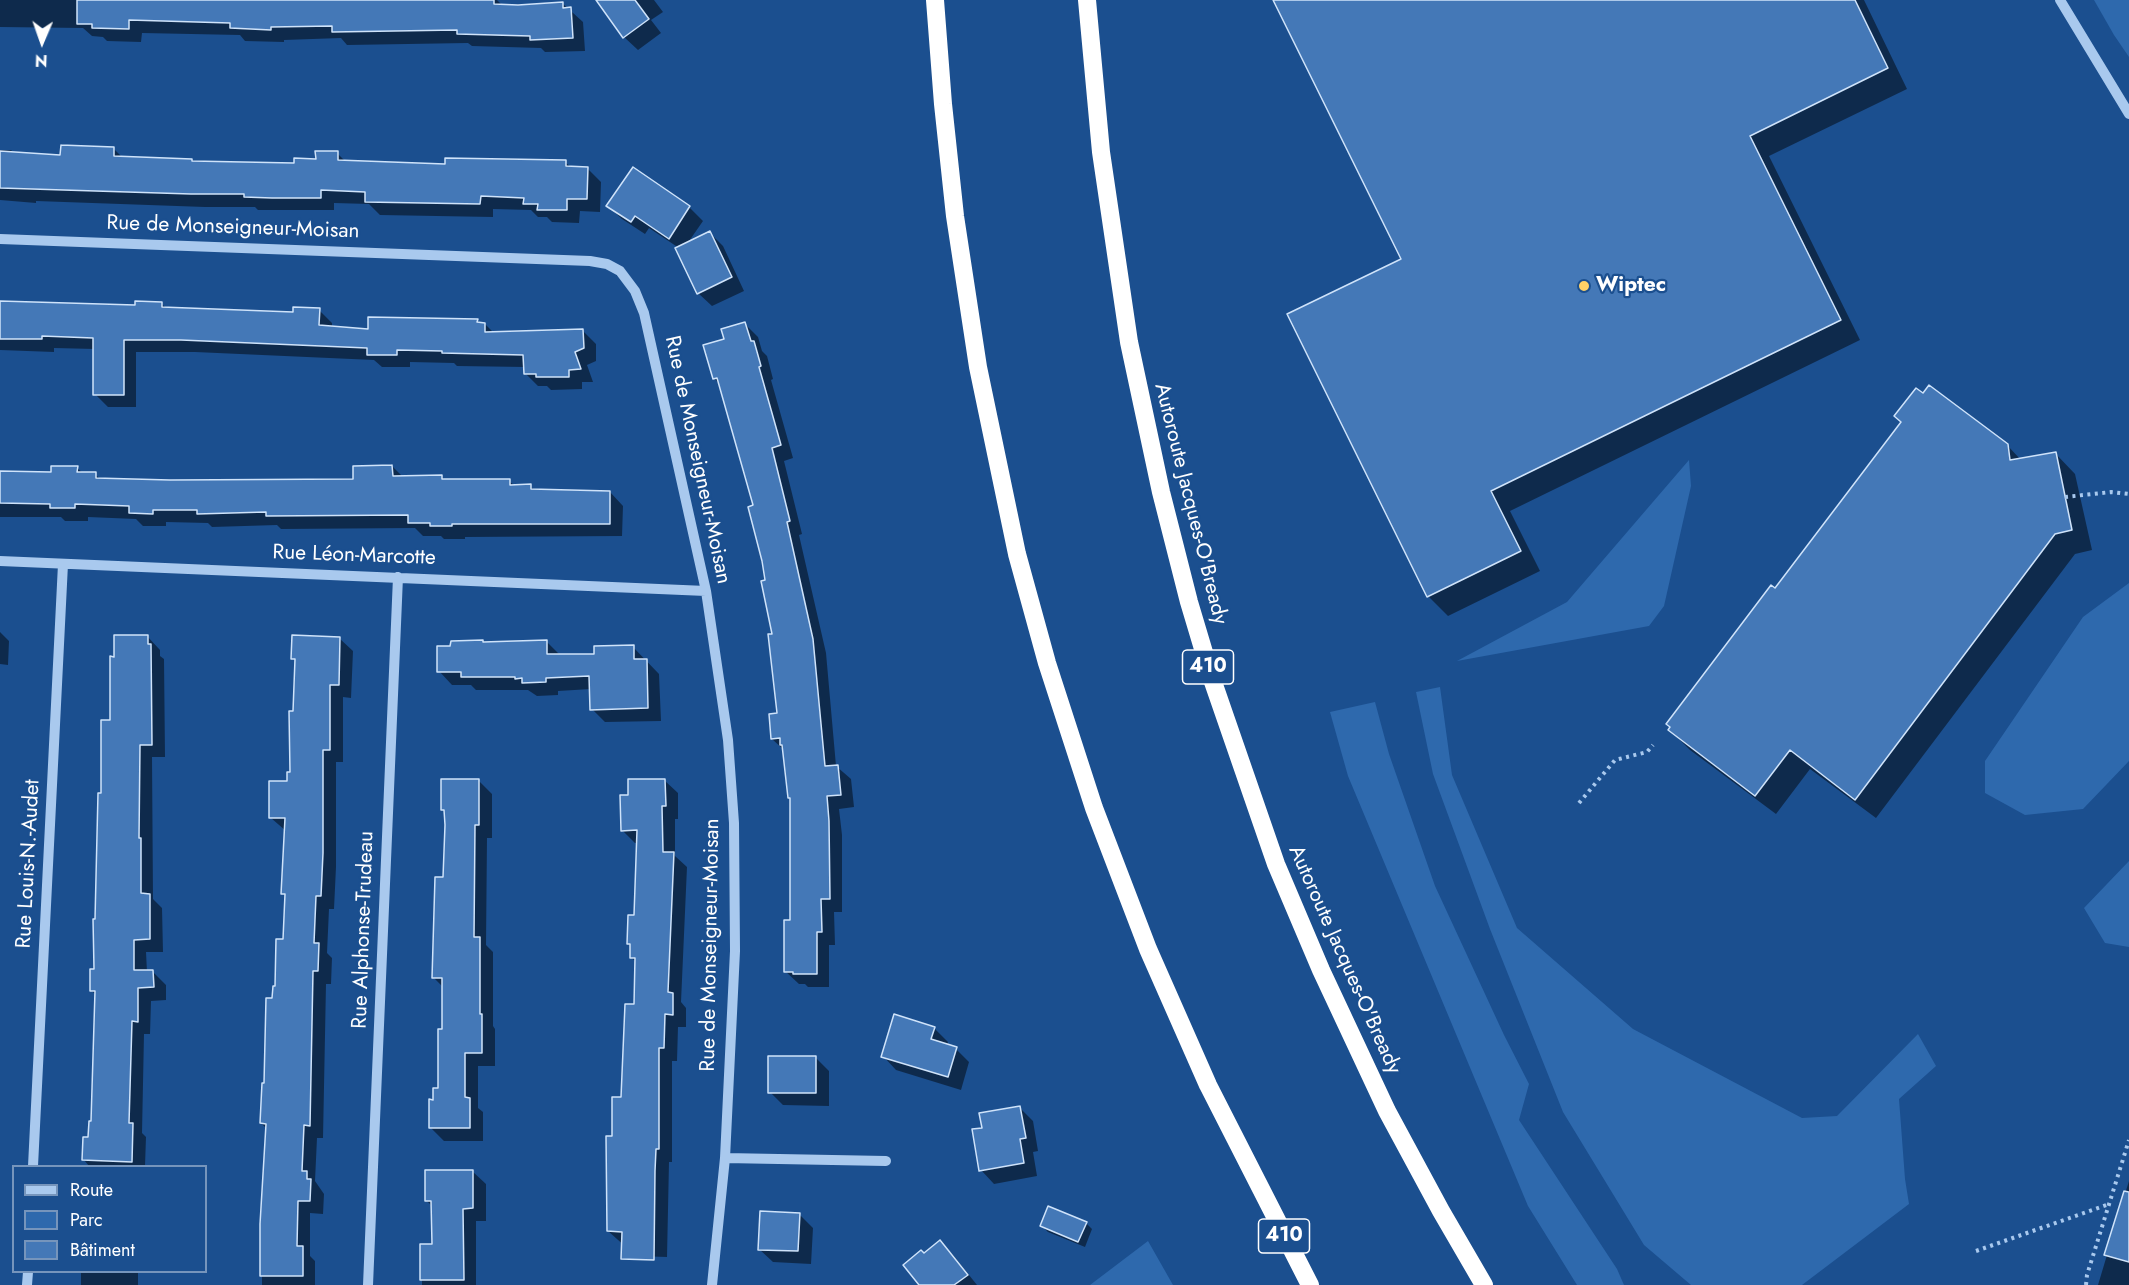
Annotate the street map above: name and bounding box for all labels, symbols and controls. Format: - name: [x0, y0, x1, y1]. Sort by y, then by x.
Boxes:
- north arrow: [12, 12, 72, 72]
- text: N: [35, 49, 48, 72]
- street label: Rue de Monseigneur-Moisan: [106, 211, 360, 245]
- place label: Wiptec: [1596, 273, 1666, 299]
- marker: Wiptec: [1577, 279, 1591, 293]
- street label: Rue de Monseigneur-Moisan: [658, 334, 736, 586]
- street label: Autoroute Jacques-O'Bready: [1148, 381, 1232, 627]
- street label: Rue Léon-Marcotte: [272, 541, 436, 571]
- road number: 410: [1182, 650, 1234, 684]
- street label: Rue Louis-N.-Audet: [12, 779, 46, 949]
- street label: Rue de Monseigneur-Moisan: [696, 818, 726, 1072]
- street label: Rue Alphonse-Trudeau: [348, 831, 380, 1029]
- street label: Autoroute Jacques-O'Bready: [1282, 842, 1406, 1078]
- legend: [12, 1165, 207, 1273]
- text: Route: [70, 1177, 113, 1203]
- text: Parc: [70, 1207, 103, 1233]
- road number: 410: [1258, 1219, 1310, 1253]
- text: Bâtiment: [70, 1237, 135, 1263]

